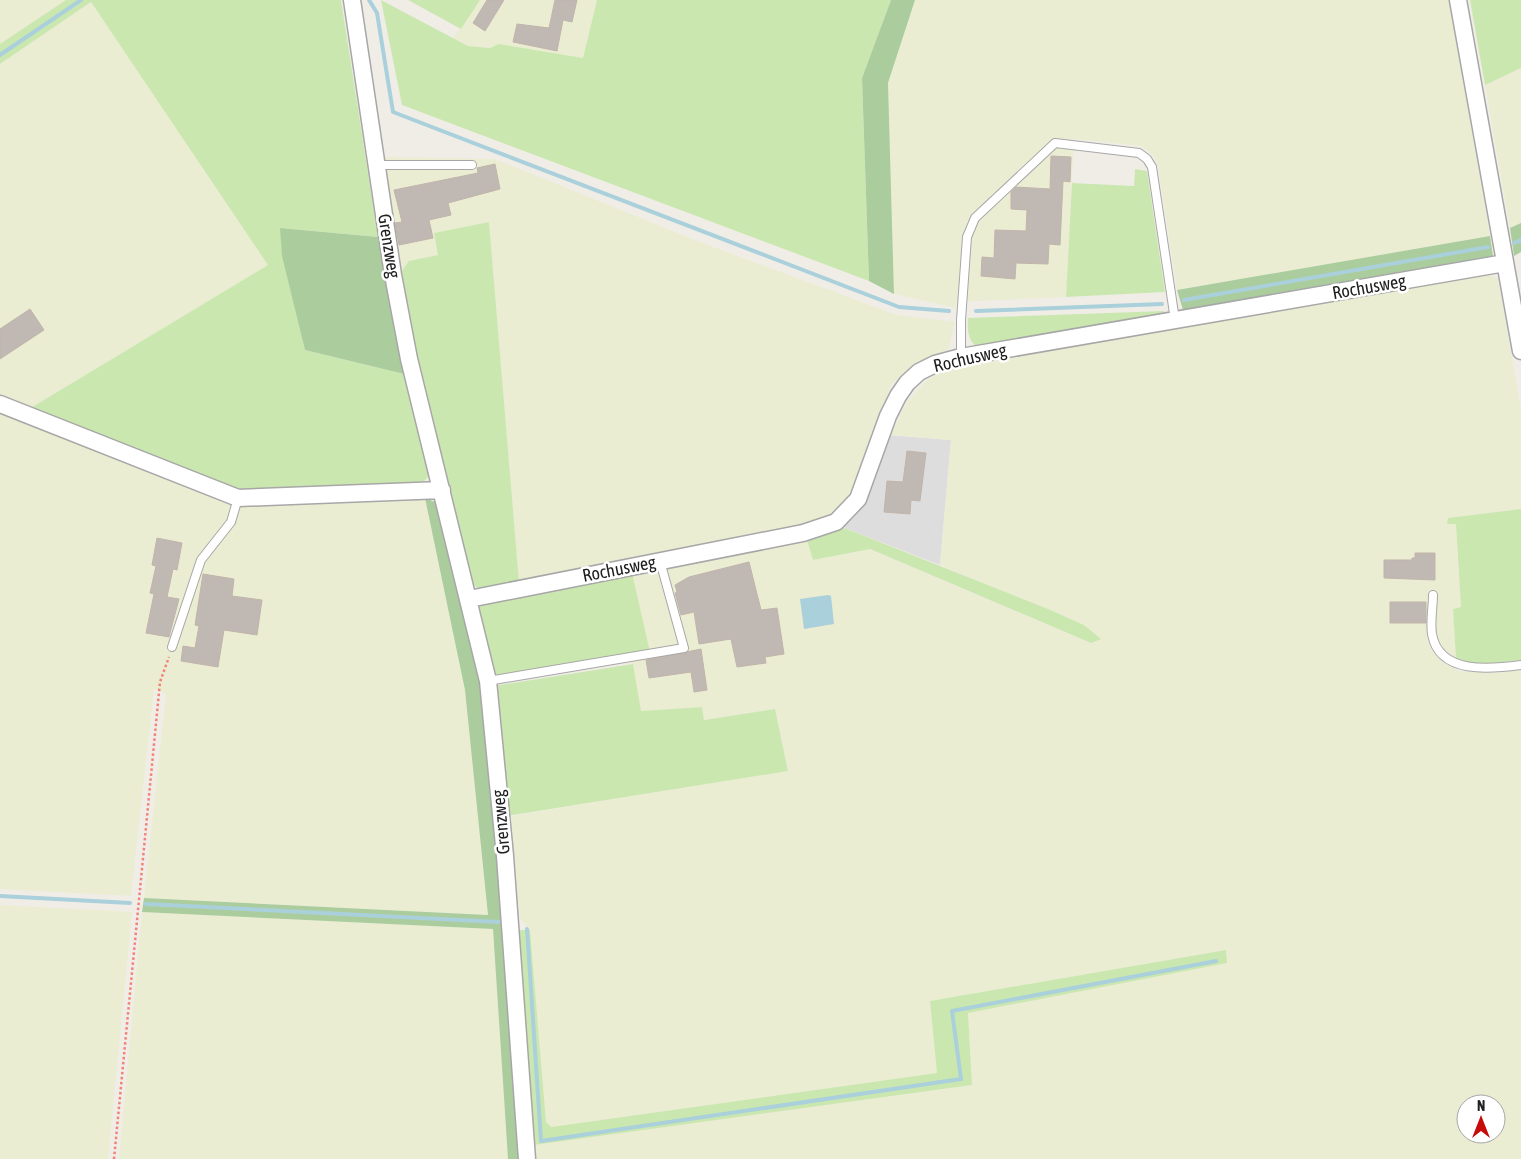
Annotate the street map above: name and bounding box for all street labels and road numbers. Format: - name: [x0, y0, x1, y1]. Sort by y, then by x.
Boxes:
- street label: Grenzweg: [374, 212, 405, 280]
- street label: Rochusweg: [1330, 270, 1408, 303]
- street label: Rochusweg: [931, 339, 1009, 376]
- street label: Rochusweg: [580, 551, 658, 586]
- street label: Grenzweg: [487, 789, 514, 855]

